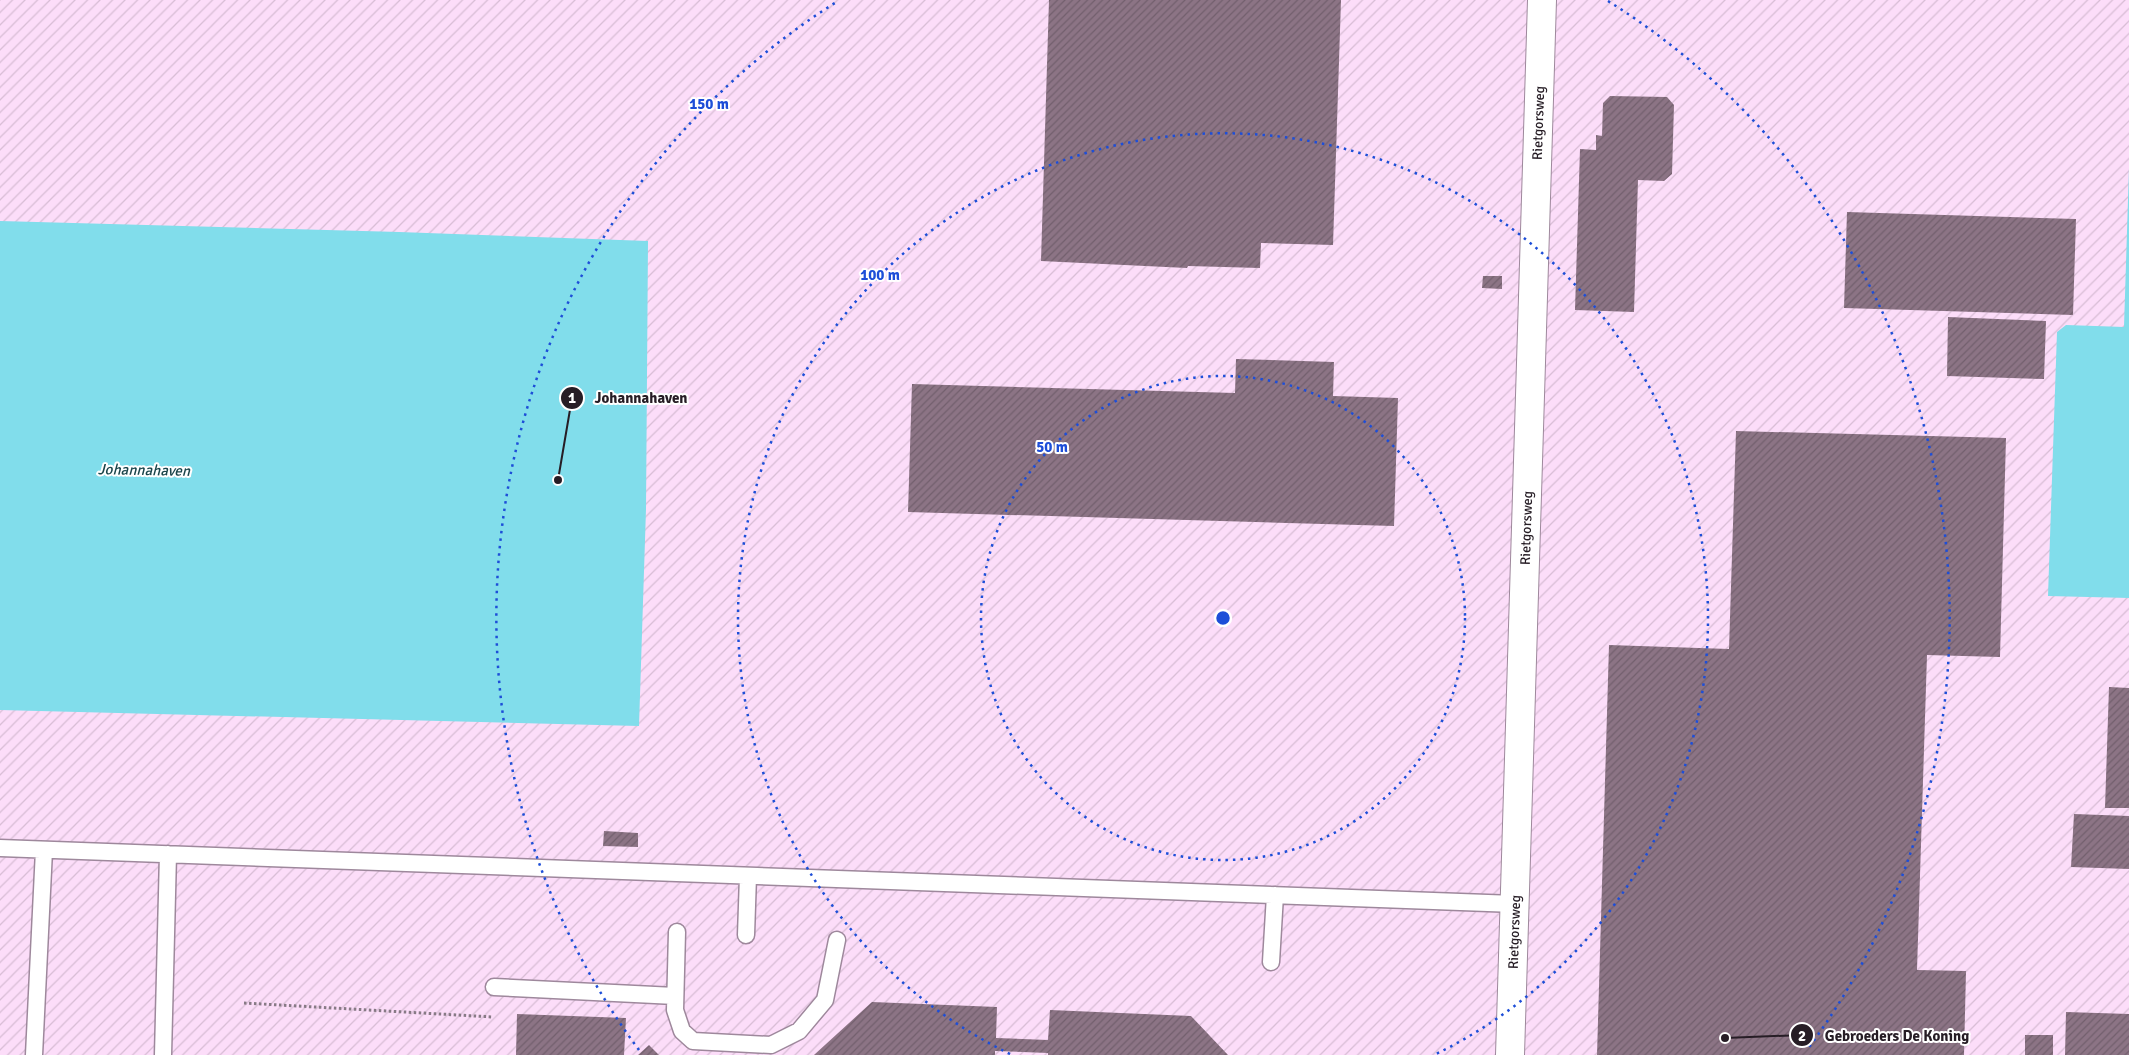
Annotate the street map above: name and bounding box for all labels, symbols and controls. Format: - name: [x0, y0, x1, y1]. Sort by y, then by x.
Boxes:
- street label: Rietgorsweg: [1529, 86, 1548, 160]
- text: 150 m: [689, 95, 729, 113]
- text: 100 m: [860, 266, 900, 284]
- callout: Johannahaven: [560, 383, 698, 413]
- text: 1: [568, 389, 576, 407]
- text: Johannahaven: [594, 389, 688, 407]
- text: 50 m: [1036, 438, 1068, 456]
- water label: Johannahaven: [98, 460, 191, 480]
- street label: Rietgorsweg: [1517, 491, 1536, 565]
- centre of rings: [1214, 609, 1232, 627]
- street label: Rietgorsweg: [1505, 895, 1524, 969]
- callout: Gebroeders De Koning: [1790, 1020, 1979, 1050]
- text: 2: [1798, 1027, 1806, 1045]
- text: Gebroeders De Koning: [1825, 1027, 1969, 1045]

